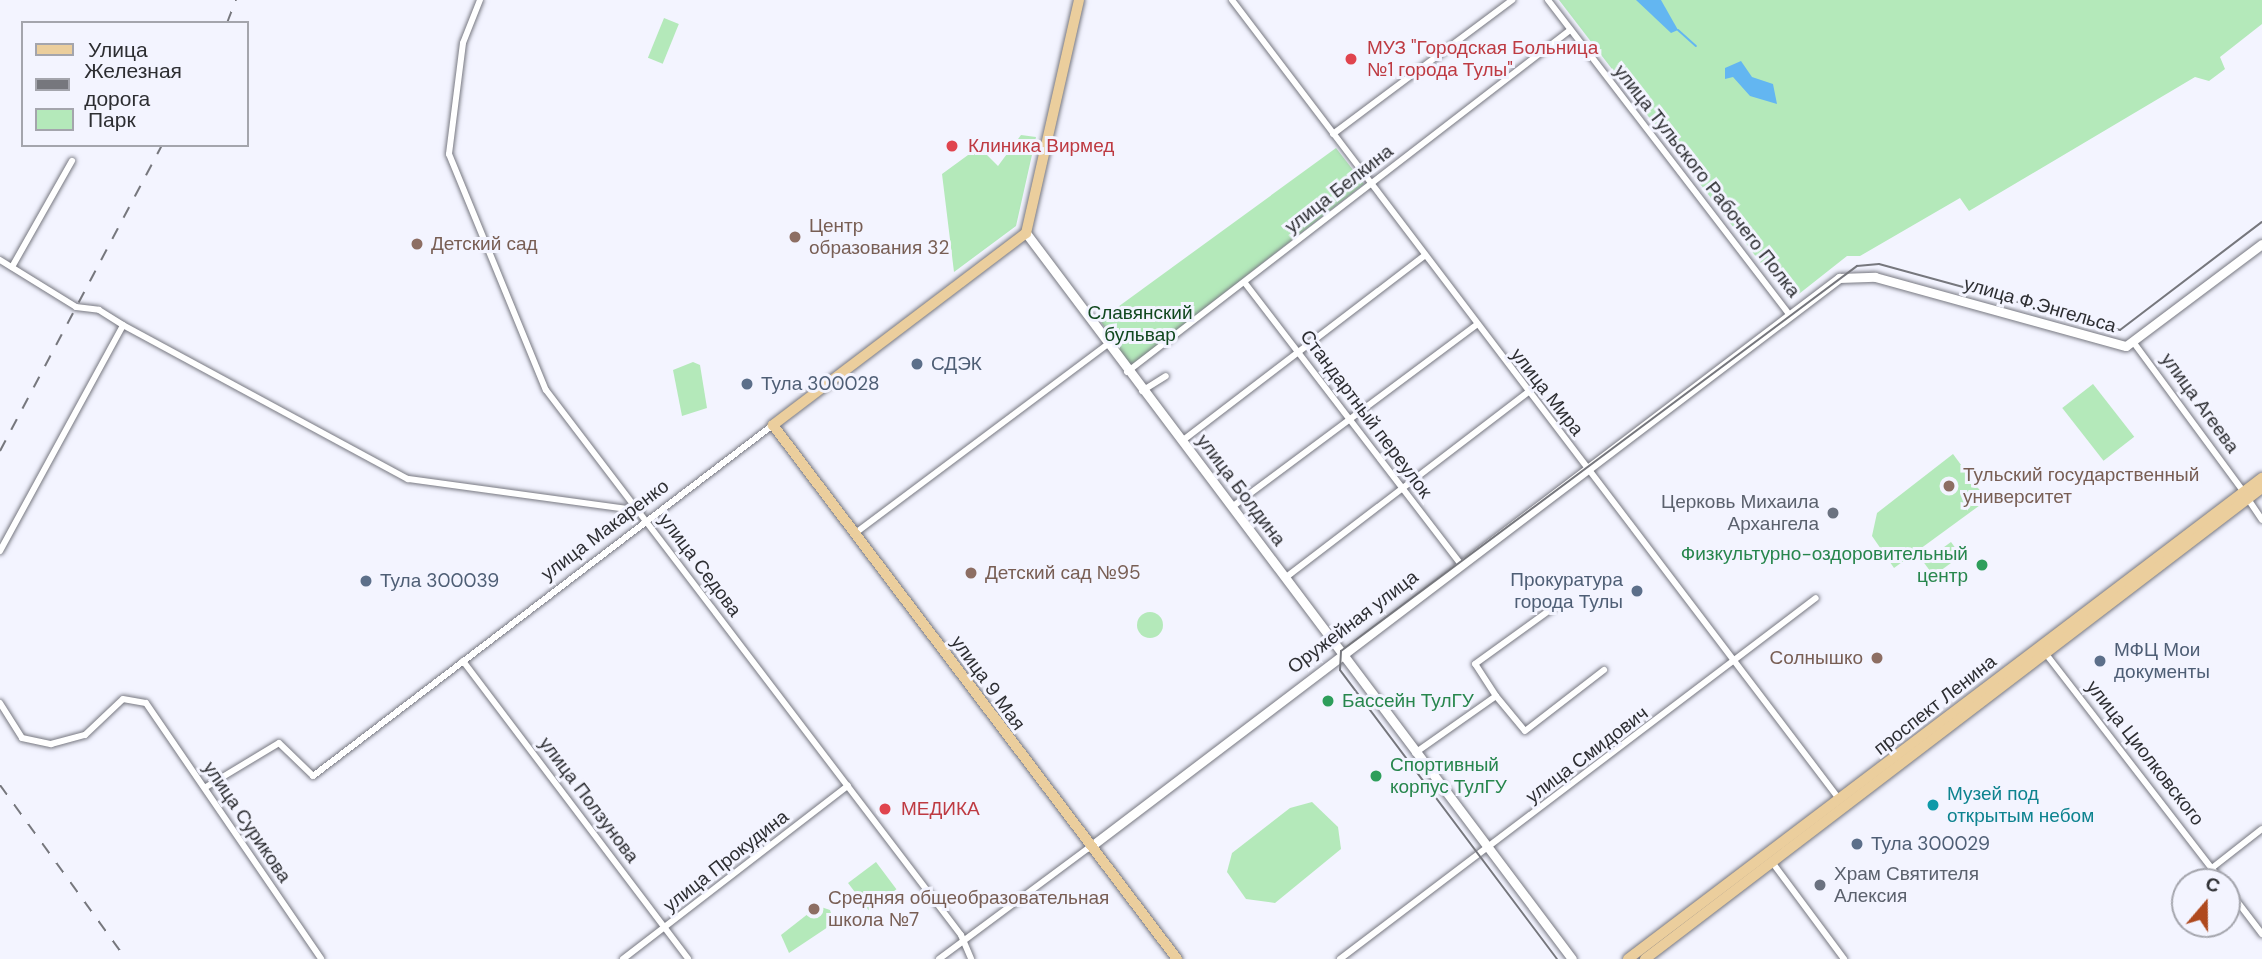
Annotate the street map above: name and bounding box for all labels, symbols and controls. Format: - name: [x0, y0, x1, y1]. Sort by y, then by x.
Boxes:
- legend: [21, 21, 248, 147]
- text: Улица: [88, 36, 148, 64]
- place label: МУЗ "Городская Больница №1 города Тулы": [1367, 37, 1598, 81]
- marker: МУЗ "Городская Больница №1 города Тулы": [1341, 49, 1361, 69]
- text: Железная дорога: [84, 57, 182, 113]
- street label: улица Тульского Рабочего Полка: [1609, 60, 1805, 302]
- text: Парк: [88, 106, 136, 134]
- place label: Клиника Вирмед: [968, 135, 1114, 157]
- marker: Клиника Вирмед: [942, 136, 962, 156]
- street label: улица Белкина: [1280, 140, 1398, 238]
- place label: Центр образования 32: [809, 215, 950, 259]
- marker: Центр образования 32: [787, 229, 803, 245]
- place label: Детский сад: [431, 233, 538, 255]
- marker: Детский сад: [409, 236, 425, 252]
- street label: улица Ф.Энгельса: [1961, 272, 2119, 338]
- park label: Славянский бульвар: [1087, 302, 1193, 346]
- street label: Стандартный переулок: [1295, 325, 1437, 503]
- street label: улица Мира: [1506, 344, 1588, 440]
- street label: улица Агеева: [2156, 349, 2244, 457]
- place label: СДЭК: [931, 353, 982, 375]
- marker: СДЭК: [909, 356, 925, 372]
- place label: Тула 300028: [761, 373, 880, 395]
- marker: Тула 300028: [739, 376, 755, 392]
- street label: улица Болдина: [1192, 430, 1290, 550]
- place label: Тульский государственный университет: [1963, 464, 2199, 508]
- street label: улица Макаренко: [537, 475, 673, 585]
- marker: Тульский государственный университет: [1941, 478, 1957, 494]
- place label: Церковь Михаила Архангела: [1661, 491, 1819, 535]
- marker: Церковь Михаила Архангела: [1825, 505, 1841, 521]
- street label: улица Седова: [654, 509, 746, 621]
- place label: Физкультурно-оздоровительный центр: [1681, 543, 1968, 587]
- marker: Физкультурно-оздоровительный центр: [1974, 557, 1990, 573]
- place label: Детский сад №95: [985, 562, 1140, 584]
- marker: Детский сад №95: [963, 565, 979, 581]
- street label: Оружейная улица: [1283, 566, 1423, 678]
- place label: Прокуратура города Тулы: [1510, 569, 1623, 613]
- place label: Тула 300039: [380, 570, 499, 592]
- marker: Тула 300039: [358, 573, 374, 589]
- marker: Прокуратура города Тулы: [1629, 583, 1645, 599]
- street label: улица 9 Мая: [946, 631, 1030, 735]
- place label: МФЦ Мои документы: [2114, 639, 2210, 683]
- place label: Солнышко: [1770, 647, 1863, 669]
- street label: проспект Ленина: [1869, 650, 2001, 760]
- marker: Солнышко: [1869, 650, 1885, 666]
- marker: МФЦ Мои документы: [2092, 653, 2108, 669]
- street label: улица Циолковского: [2081, 676, 2209, 830]
- place label: Бассейн ТулГУ: [1342, 690, 1474, 712]
- marker: Бассейн ТулГУ: [1320, 693, 1336, 709]
- street label: улица Смидович: [1521, 702, 1653, 808]
- street label: улица Ползунова: [534, 733, 644, 867]
- place label: Спортивный корпус ТулГУ: [1390, 754, 1507, 798]
- street label: улица Сурикова: [198, 757, 296, 887]
- marker: Спортивный корпус ТулГУ: [1368, 768, 1384, 784]
- place label: Музей под открытым небом: [1947, 783, 2094, 827]
- marker: Музей под открытым небом: [1925, 797, 1941, 813]
- place label: МЕДИКА: [901, 798, 980, 820]
- marker: МЕДИКА: [875, 799, 895, 819]
- street label: улица Прокудина: [659, 805, 793, 917]
- place label: Тула 300029: [1871, 833, 1990, 855]
- marker: Тула 300029: [1849, 836, 1865, 852]
- place label: Храм Святителя Алексия: [1834, 863, 1979, 907]
- north arrow: [2171, 868, 2241, 938]
- text: С: [2202, 871, 2223, 899]
- marker: Храм Святителя Алексия: [1812, 877, 1828, 893]
- place label: Средняя общеобразовательная школа №7: [828, 887, 1109, 931]
- marker: Средняя общеобразовательная школа №7: [806, 901, 822, 917]

